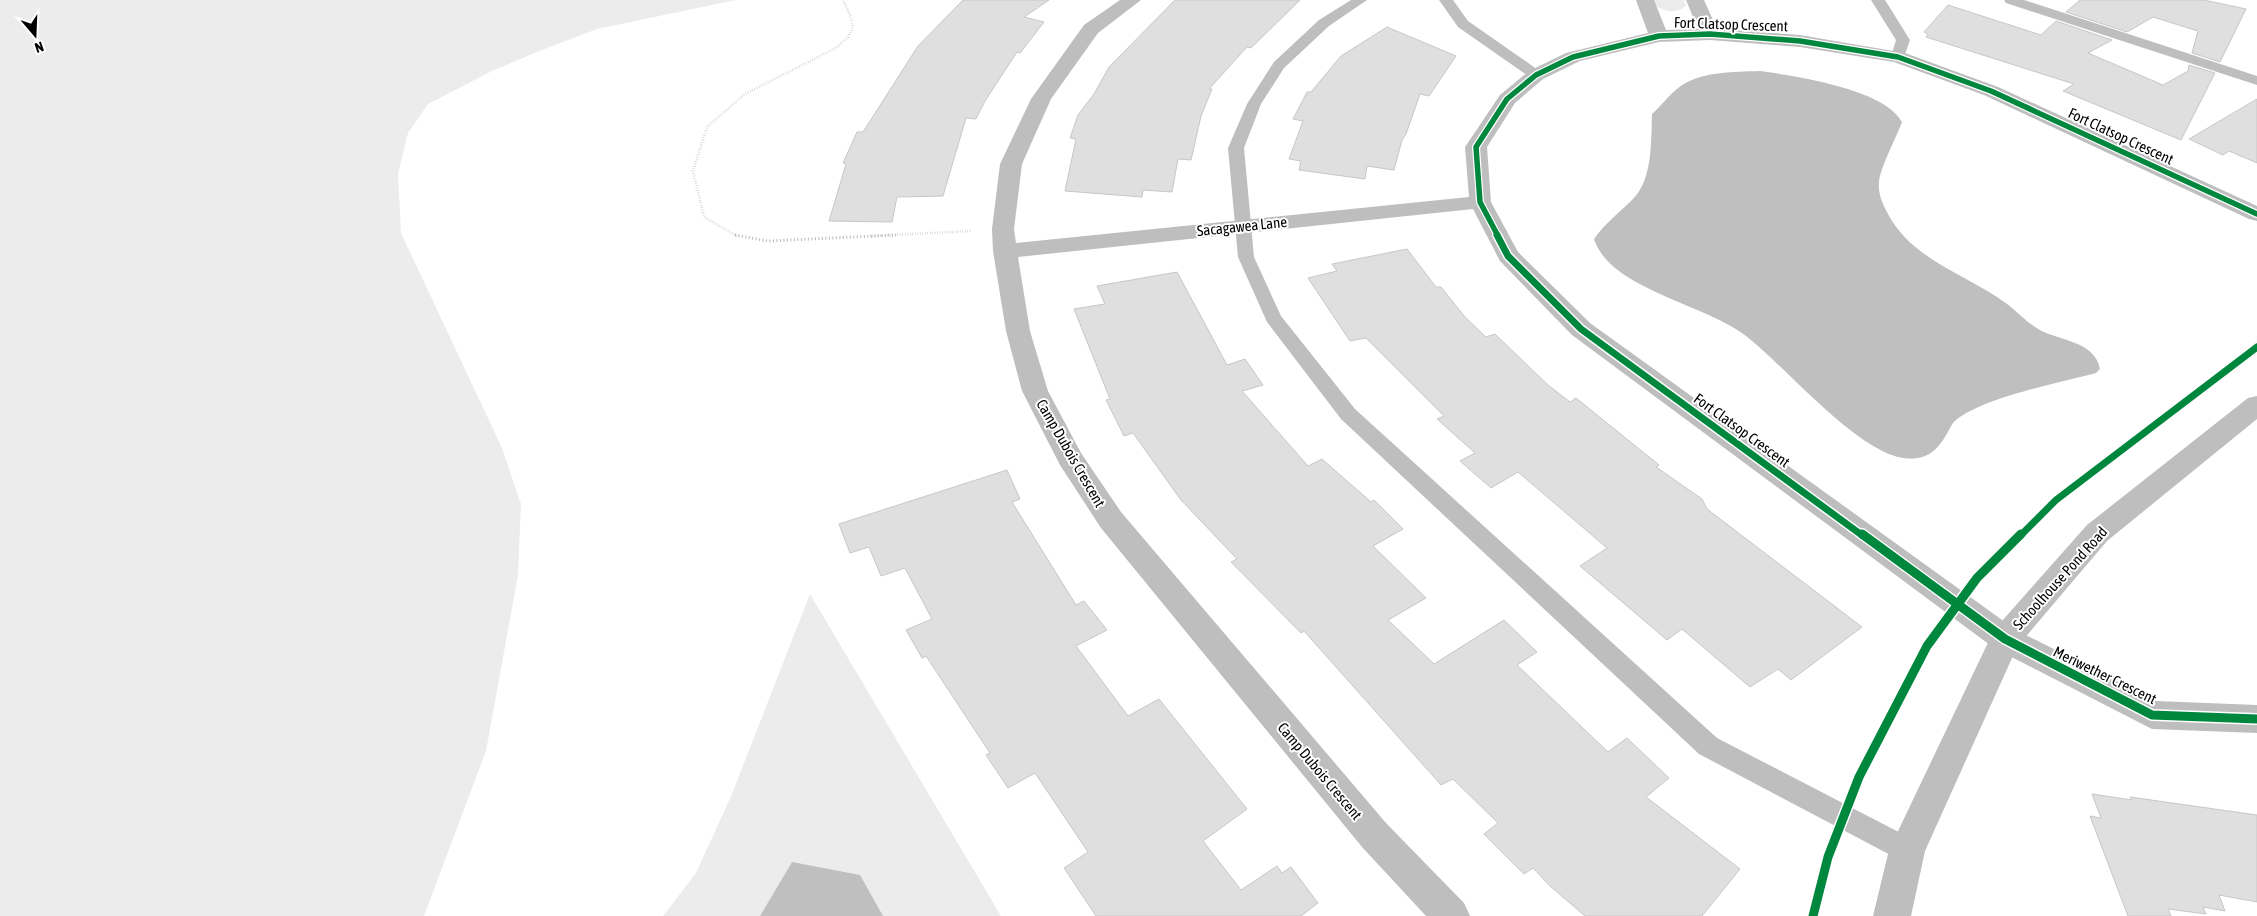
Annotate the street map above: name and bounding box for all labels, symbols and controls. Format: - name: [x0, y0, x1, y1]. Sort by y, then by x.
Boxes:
- north arrow: [10, 10, 60, 60]
- street label: Fort Clatsop Crescent: [1674, 14, 1788, 34]
- text: N: [33, 38, 46, 56]
- street label: Fort Clatsop Crescent: [2066, 104, 2176, 168]
- street label: Sacagawea Lane: [1196, 213, 1288, 239]
- street label: Fort Clatsop Crescent: [1691, 390, 1793, 470]
- street label: Camp Dubois Crescent: [1033, 396, 1109, 510]
- street label: Schoolhouse Pond Road: [2009, 523, 2111, 633]
- street label: Meriwether Crescent: [2051, 643, 2159, 707]
- street label: Camp Dubois Crescent: [1274, 719, 1366, 823]

